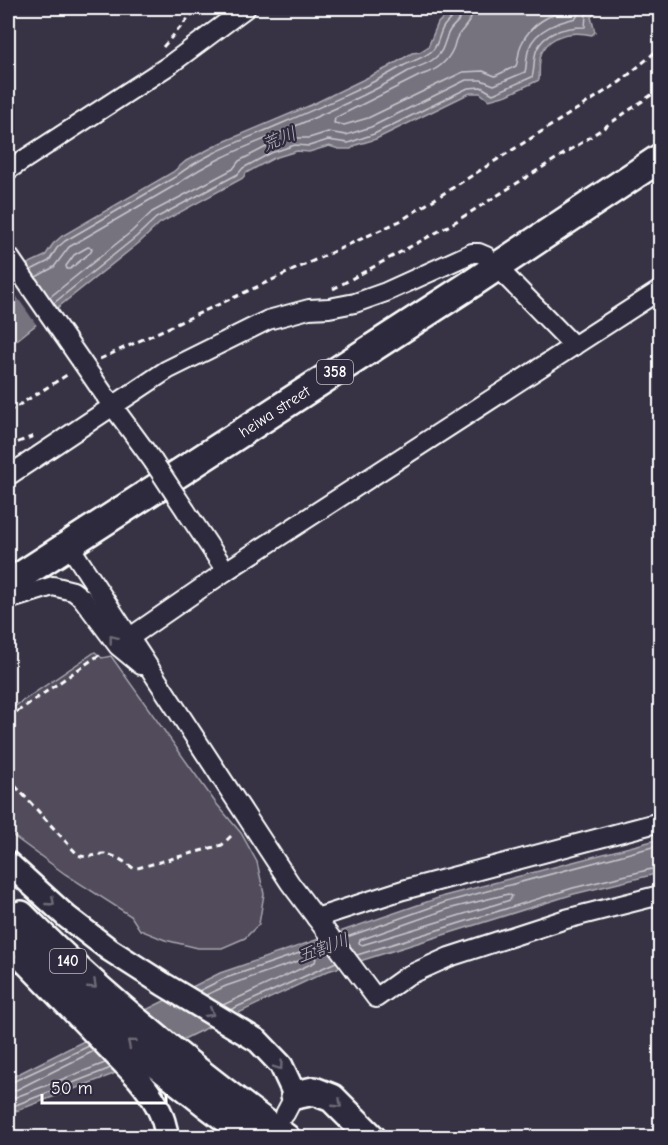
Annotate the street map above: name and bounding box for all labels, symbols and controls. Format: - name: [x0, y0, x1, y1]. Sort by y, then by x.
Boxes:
- water label: 荒川: [259, 123, 300, 156]
- road number: 358: [317, 360, 353, 384]
- street label: heiwa street: [236, 382, 314, 441]
- one-way arrow: [109, 634, 120, 645]
- one-way arrow: [44, 895, 55, 906]
- water label: 五割川: [294, 929, 352, 968]
- road number: 140: [50, 949, 86, 973]
- one-way arrow: [87, 978, 97, 989]
- one-way arrow: [204, 1005, 214, 1017]
- one-way arrow: [127, 1039, 138, 1050]
- one-way arrow: [272, 1059, 283, 1070]
- scale bar: [42, 1067, 166, 1105]
- text: 50 m: [51, 1078, 93, 1099]
- one-way arrow: [332, 1097, 342, 1108]

